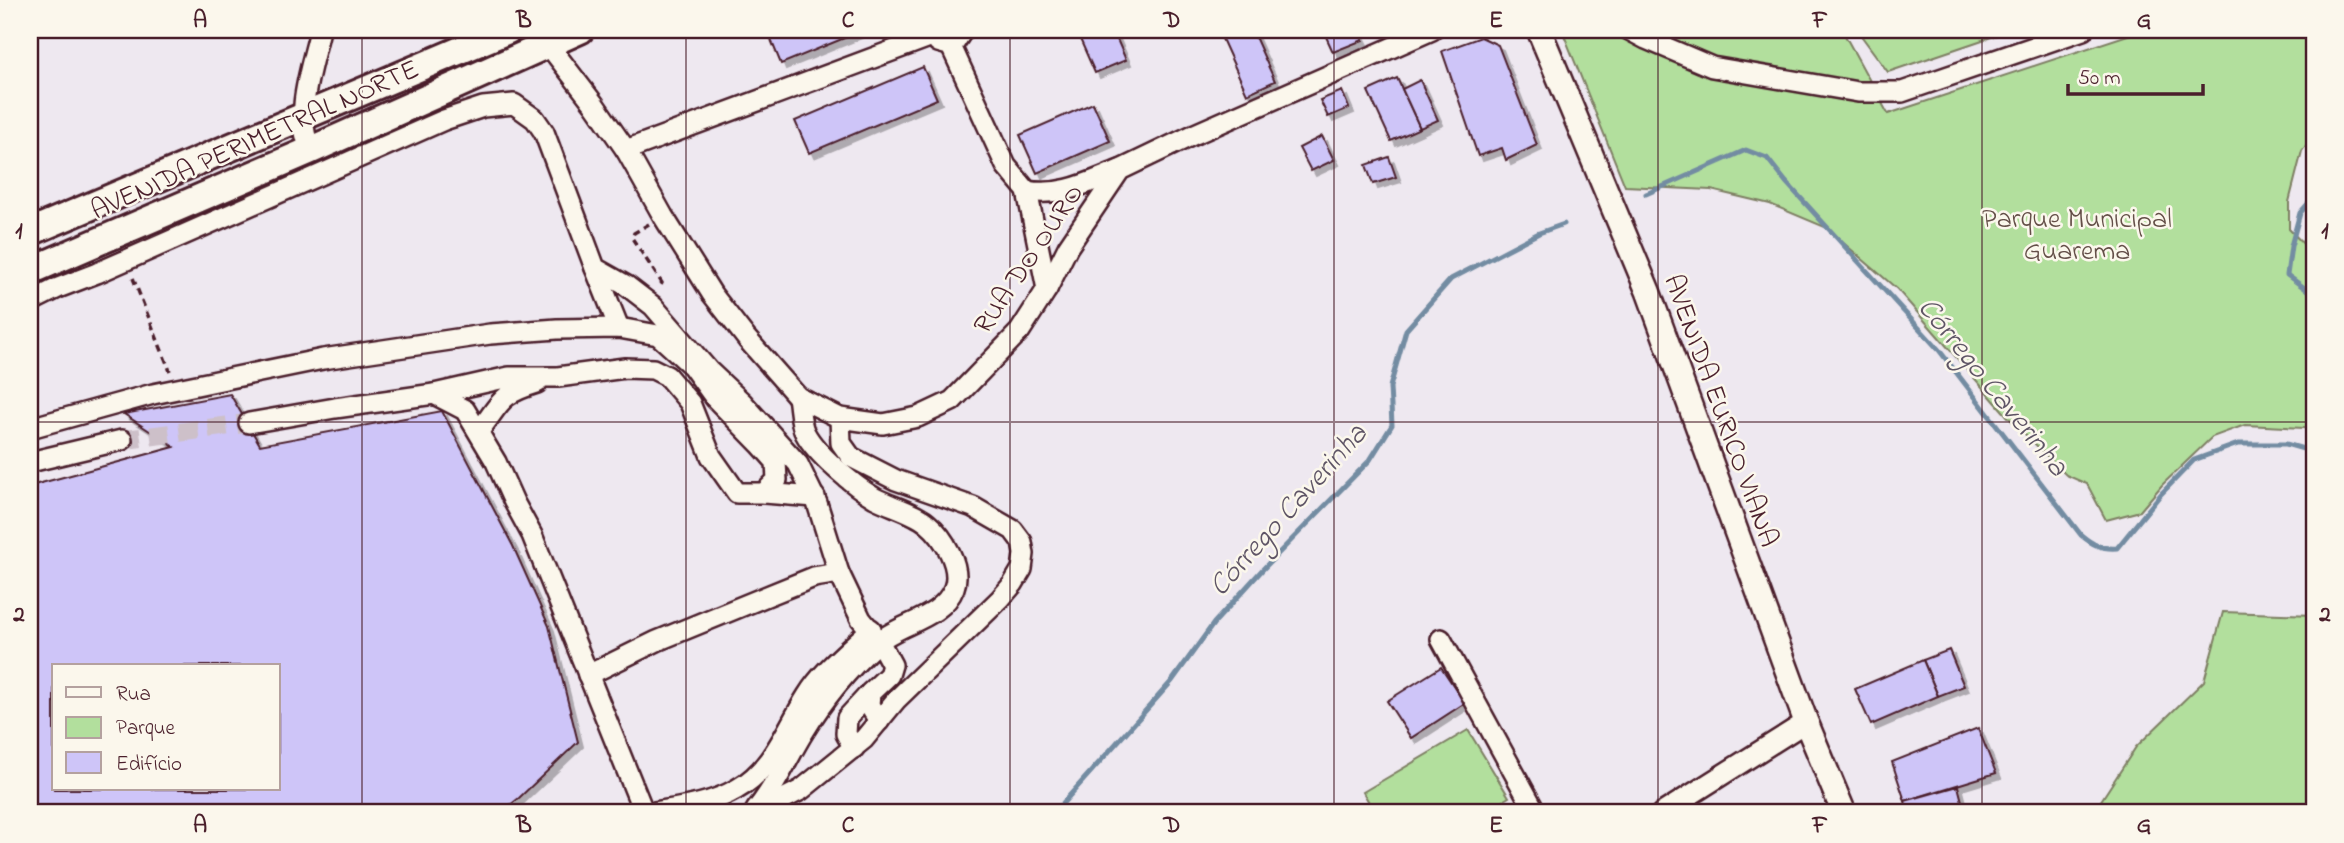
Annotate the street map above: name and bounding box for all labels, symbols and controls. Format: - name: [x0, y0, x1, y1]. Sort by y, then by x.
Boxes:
- text: A: [193, 5, 207, 38]
- text: B: [515, 5, 532, 38]
- text: C: [842, 5, 855, 38]
- text: D: [1163, 5, 1180, 38]
- text: E: [1489, 5, 1503, 38]
- text: F: [1812, 5, 1828, 38]
- text: G: [2137, 5, 2151, 38]
- street label: AVENIDA PERIMETRAL NORTE: [85, 50, 426, 232]
- scale bar: [2068, 52, 2202, 96]
- text: 50 m: [2078, 64, 2121, 94]
- street label: RUA DO OURO: [964, 177, 1095, 343]
- park label: Parque Municipal Guarema: [1982, 200, 2172, 273]
- text: 1: [15, 216, 23, 249]
- text: 1: [2321, 216, 2329, 249]
- street label: AVENIDA EURICO VIANA: [1651, 269, 1788, 553]
- water label: Córrego Caverinha: [1906, 289, 2078, 488]
- water label: Córrego Caverinha: [1200, 414, 1379, 607]
- text: 2: [12, 599, 25, 632]
- text: 2: [2318, 599, 2331, 632]
- legend: [52, 664, 280, 790]
- text: Rua: [116, 680, 151, 710]
- text: Parque: [116, 714, 175, 744]
- text: Edifício: [116, 750, 182, 780]
- text: A: [193, 810, 207, 843]
- text: B: [515, 810, 532, 843]
- text: C: [842, 810, 855, 843]
- text: D: [1163, 810, 1180, 843]
- text: E: [1489, 810, 1503, 843]
- text: F: [1812, 810, 1828, 843]
- text: G: [2137, 810, 2151, 843]

